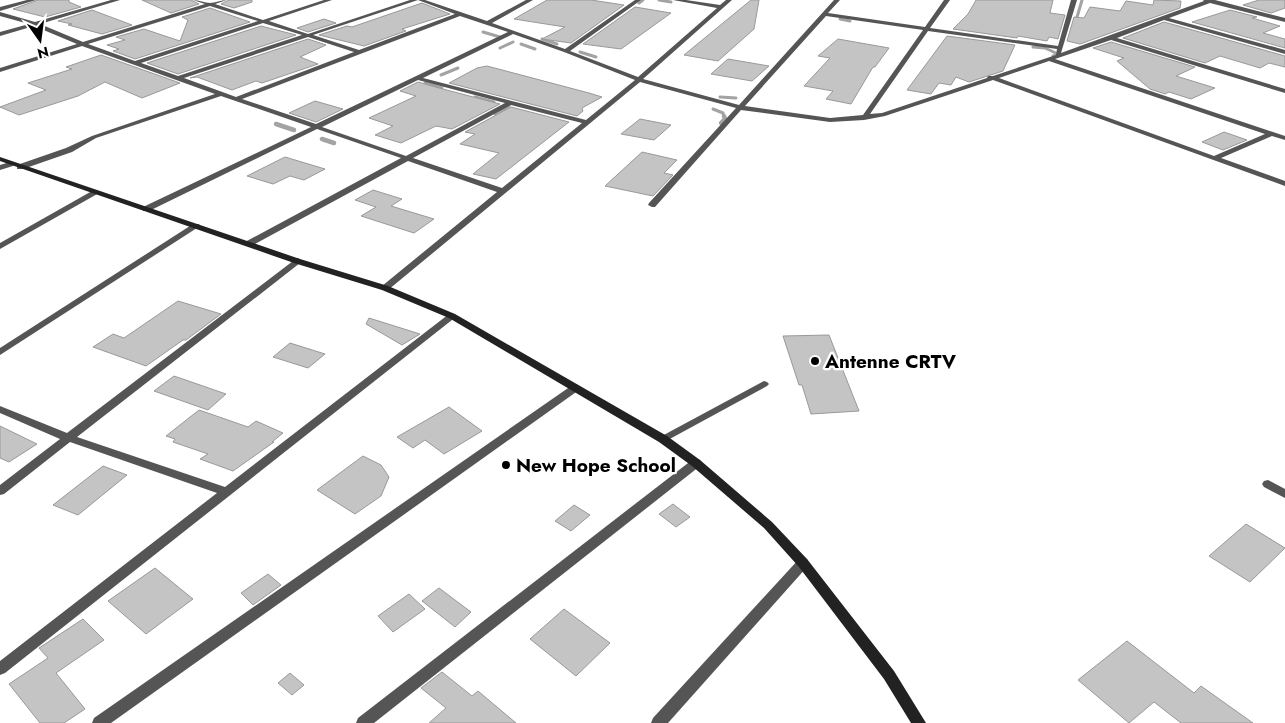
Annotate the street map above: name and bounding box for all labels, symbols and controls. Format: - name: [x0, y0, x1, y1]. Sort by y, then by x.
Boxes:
- north arrow: [15, 15, 65, 65]
- text: N: [35, 42, 51, 64]
- place label: Antenne CRTV: [824, 348, 956, 375]
- marker: Antenne CRTV: [809, 355, 821, 367]
- place label: New Hope School: [516, 452, 676, 479]
- marker: New Hope School: [500, 459, 512, 471]

